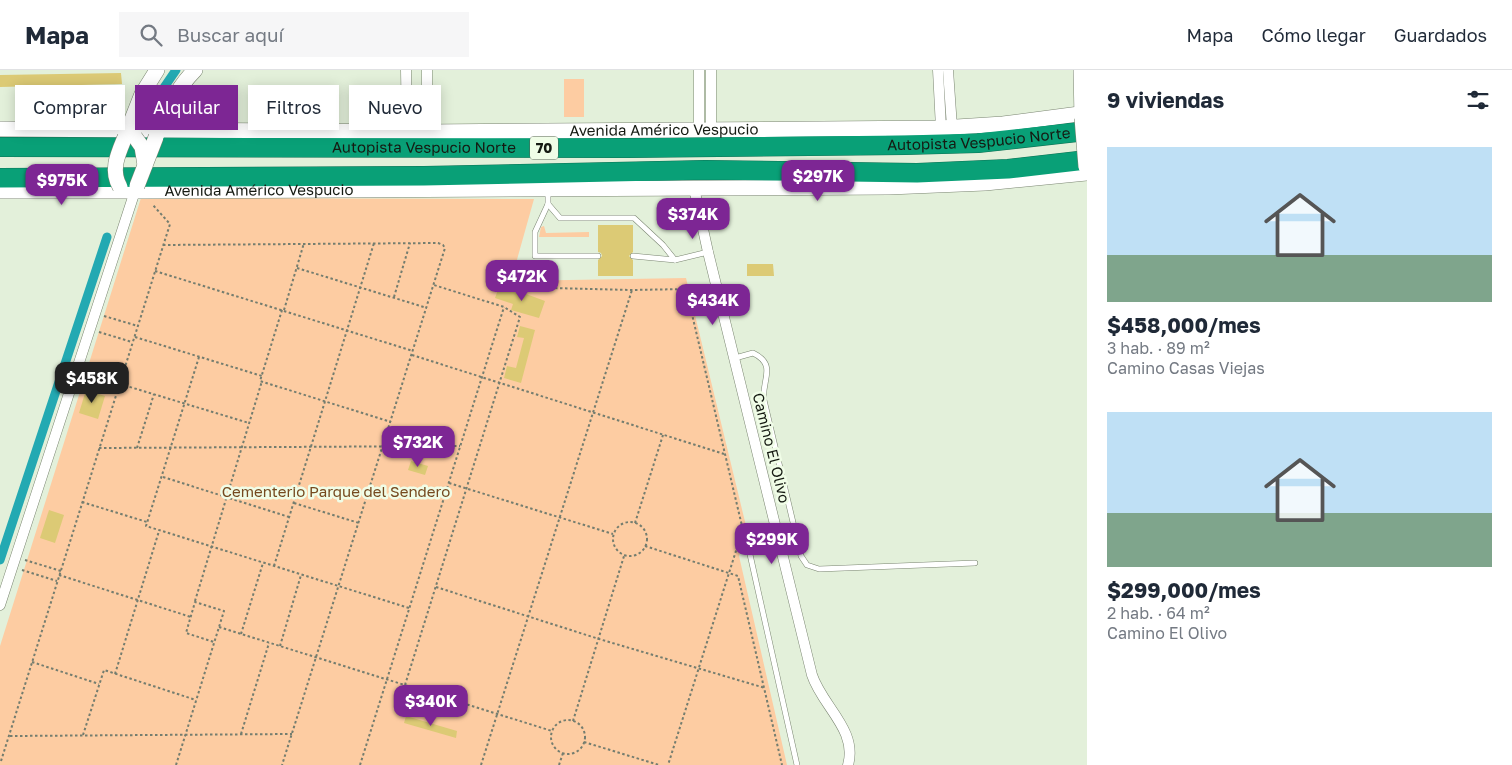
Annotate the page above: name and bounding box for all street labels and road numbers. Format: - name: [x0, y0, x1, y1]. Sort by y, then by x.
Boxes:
- street label: Avenida Américo Vespucio: [569, 119, 759, 139]
- street label: Autopista Vespucio Norte: [887, 123, 1071, 153]
- road number: 70: [530, 136, 558, 160]
- street label: Autopista Vespucio Norte: [332, 138, 516, 156]
- street label: Avenida Américo Vespucio: [164, 180, 354, 199]
- street label: Camino El Olivo: [750, 391, 794, 505]

